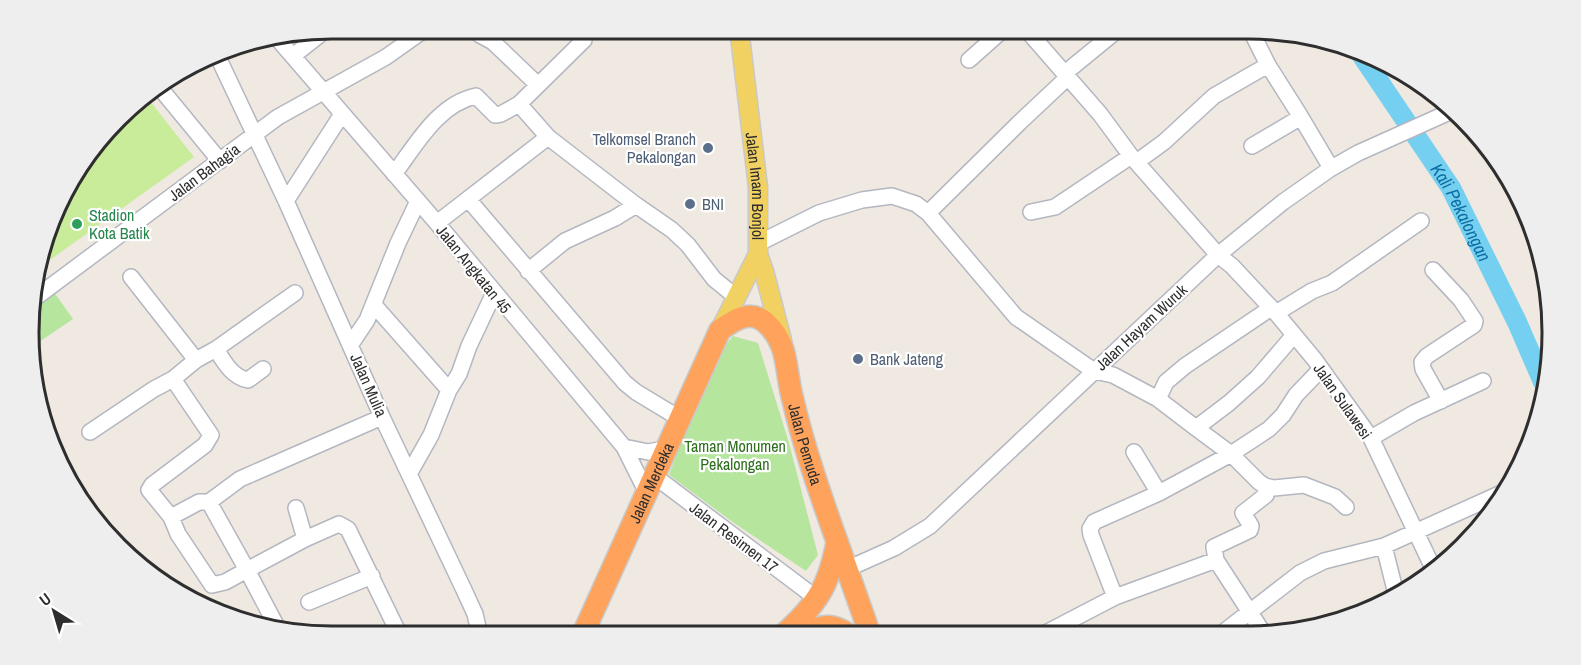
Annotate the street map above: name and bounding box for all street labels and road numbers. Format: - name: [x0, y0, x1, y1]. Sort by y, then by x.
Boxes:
- street label: Jalan Imam Bonjol: [741, 131, 769, 240]
- street label: Jalan Bahagia: [164, 138, 245, 206]
- street label: Jalan Angkatan 45: [431, 220, 517, 318]
- street label: Jalan Hayam Wuruk: [1090, 278, 1192, 375]
- street label: Jalan Mulia: [345, 350, 393, 421]
- street label: Jalan Sulawesi: [1309, 359, 1377, 443]
- street label: Jalan Pemuda: [783, 401, 828, 488]
- street label: Jalan Merdeka: [623, 438, 679, 527]
- street label: Jalan Resimen 17: [685, 496, 783, 578]

